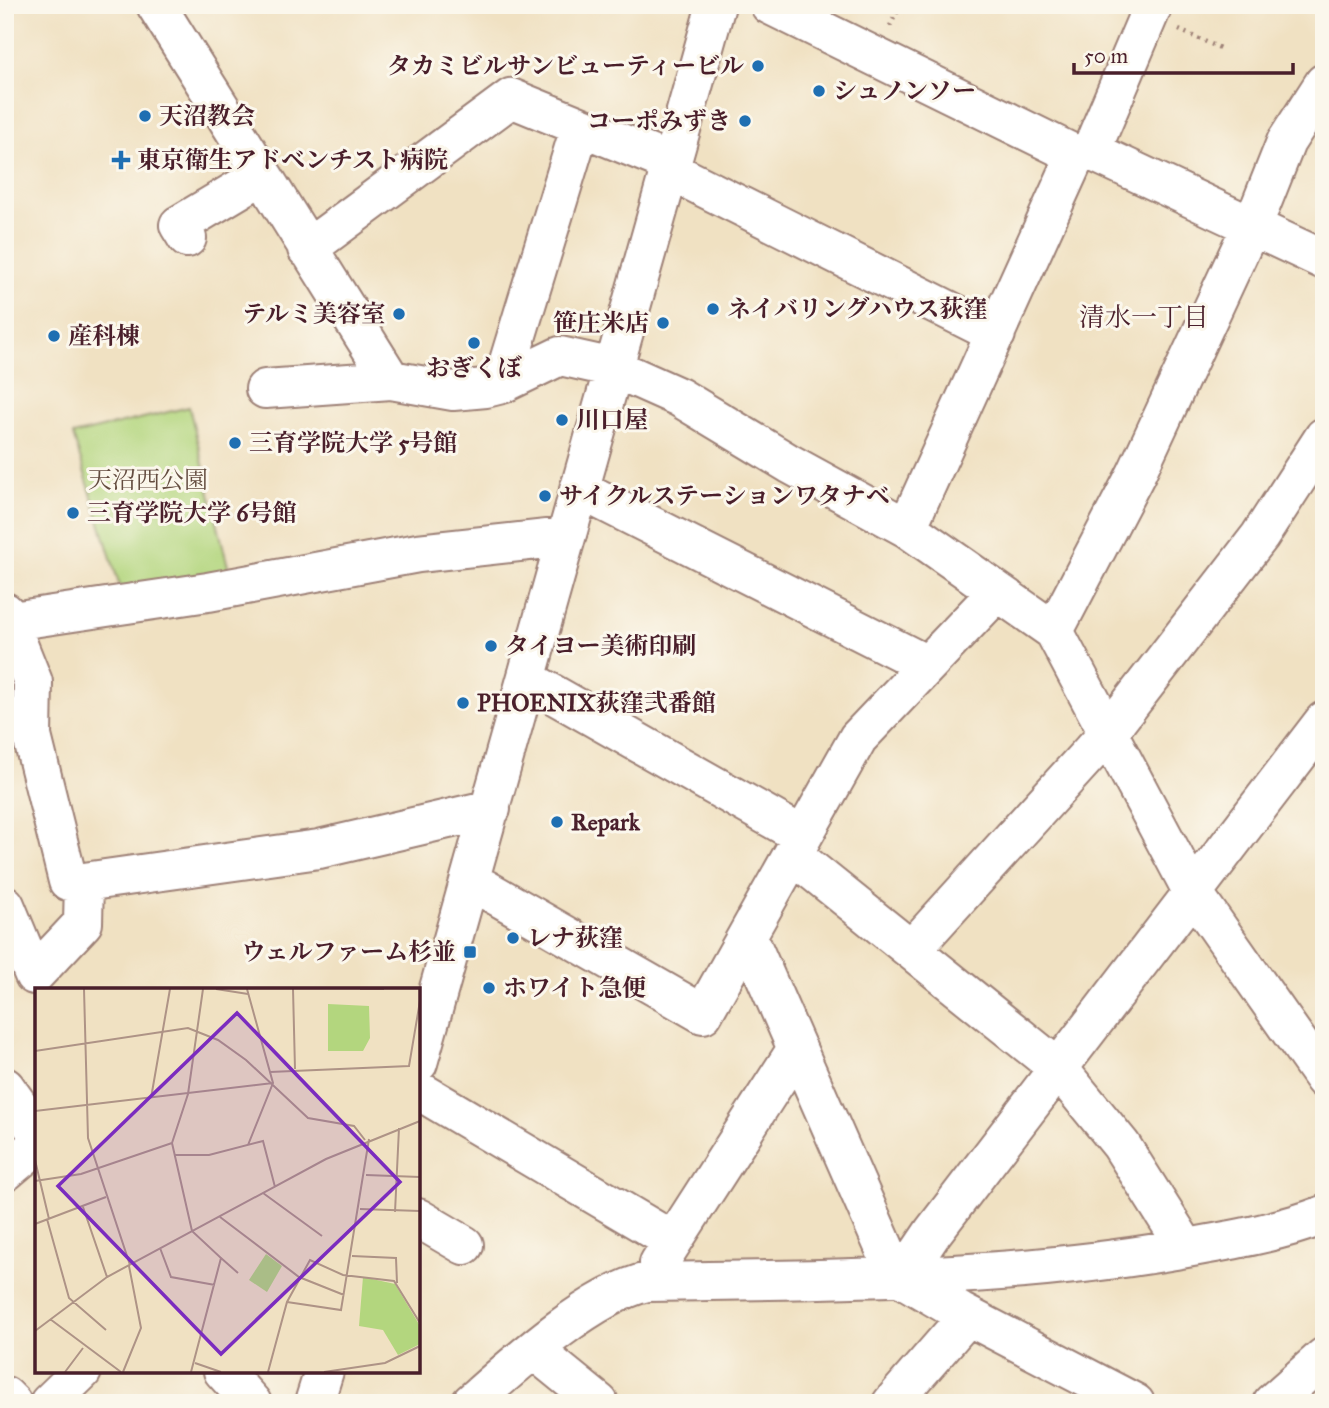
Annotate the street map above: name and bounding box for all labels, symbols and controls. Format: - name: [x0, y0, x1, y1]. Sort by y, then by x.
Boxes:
- scale bar: [1074, 32, 1292, 76]
- text: 50 m: [1084, 43, 1129, 69]
- place label: タカミビルサンビューティービル: [387, 51, 744, 81]
- marker: タカミビルサンビューティービル: [750, 58, 766, 74]
- place label: シュノンソー: [833, 76, 976, 106]
- marker: シュノンソー: [811, 83, 827, 99]
- place label: 天沼教会: [159, 101, 255, 131]
- place label: コーポみずき: [587, 106, 731, 136]
- marker: 天沼教会: [137, 108, 153, 124]
- marker: コーポみずき: [737, 113, 753, 129]
- place label: 東京衛生アドベンチスト病院: [137, 145, 448, 175]
- marker: 東京衛生アドベンチスト病院: [111, 150, 131, 170]
- place label: ネイバリングハウス荻窪: [727, 294, 987, 324]
- place label: テルミ美容室: [242, 299, 385, 329]
- marker: ネイバリングハウス荻窪: [705, 301, 721, 317]
- district label: 清水一丁目: [1079, 301, 1209, 333]
- marker: テルミ美容室: [391, 306, 407, 322]
- place label: 笹庄米店: [553, 308, 649, 338]
- marker: 笹庄米店: [655, 315, 671, 331]
- place label: 産科棟: [68, 321, 140, 351]
- marker: 産科棟: [46, 328, 62, 344]
- marker: おぎくぼ: [466, 335, 482, 351]
- place label: おぎくぼ: [426, 353, 522, 383]
- place label: 川口屋: [576, 405, 648, 435]
- marker: 川口屋: [554, 412, 570, 428]
- place label: 三育学院大学 5号館: [249, 428, 457, 458]
- marker: 三育学院大学 5号館: [227, 435, 243, 451]
- park label: 天沼西公園: [88, 465, 208, 495]
- place label: サイクルステーションワタナベ: [559, 481, 890, 511]
- marker: サイクルステーションワタナベ: [537, 488, 553, 504]
- place label: 三育学院大学 6号館: [87, 498, 296, 528]
- marker: 三育学院大学 6号館: [65, 505, 81, 521]
- place label: タイヨー美術印刷: [505, 631, 697, 661]
- marker: タイヨー美術印刷: [483, 638, 499, 654]
- place label: PHOENIX荻窪弐番館: [477, 688, 716, 718]
- marker: PHOENIX荻窪弐番館: [455, 695, 471, 711]
- place label: Repark: [571, 807, 641, 837]
- marker: Repark: [549, 814, 565, 830]
- place label: レナ荻窪: [527, 923, 623, 953]
- marker: レナ荻窪: [505, 930, 521, 946]
- place label: ウェルファーム杉並: [241, 937, 456, 967]
- marker: ウェルファーム杉並: [462, 944, 478, 960]
- place label: ホワイト急便: [503, 973, 646, 1003]
- marker: ホワイト急便: [481, 980, 497, 996]
- inset map: [35, 988, 420, 1373]

